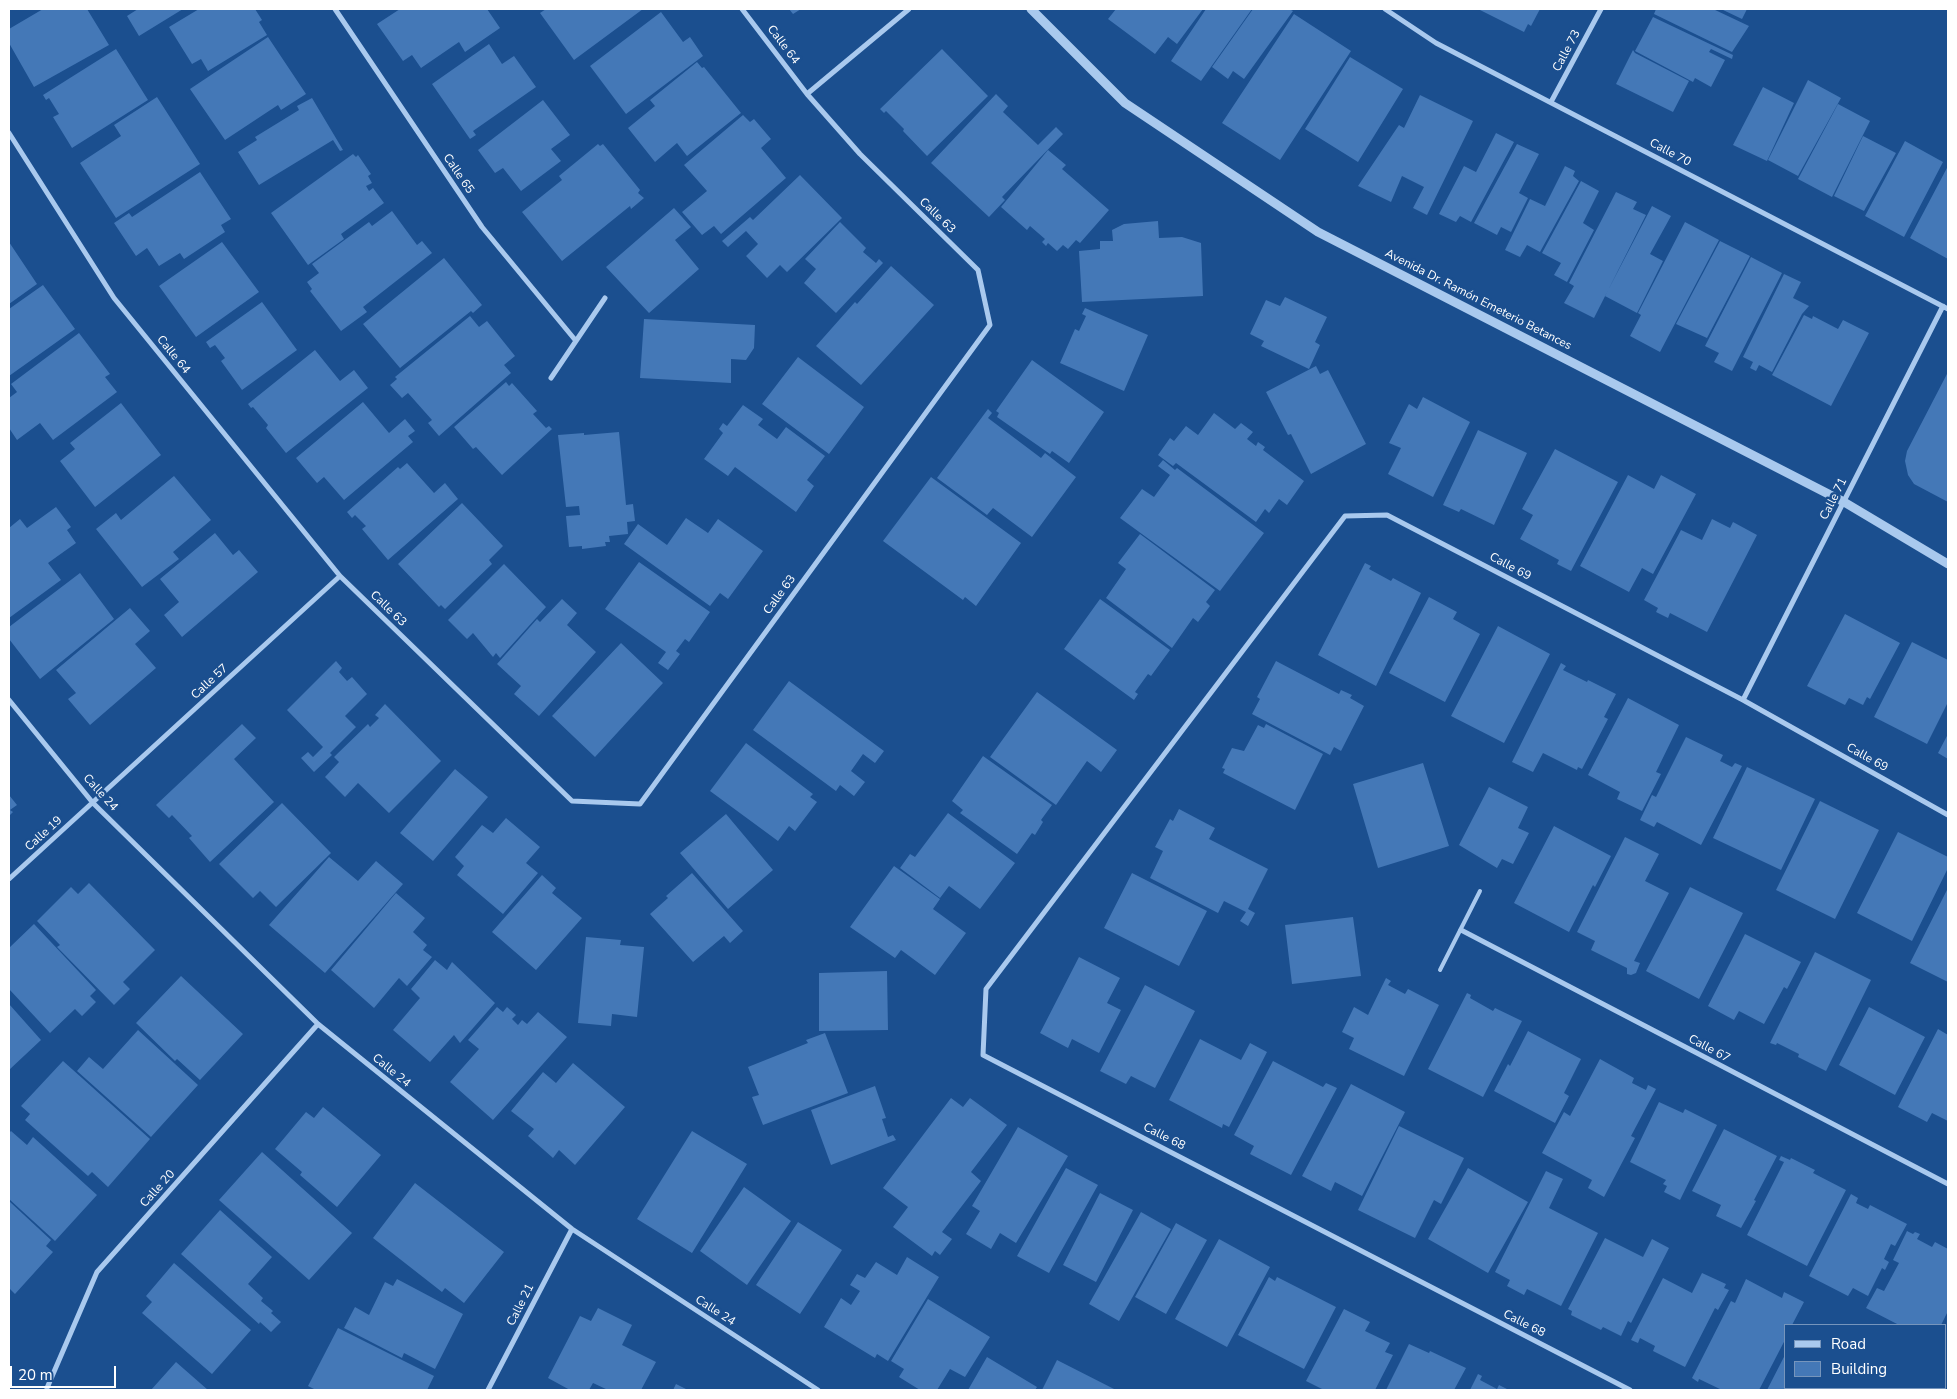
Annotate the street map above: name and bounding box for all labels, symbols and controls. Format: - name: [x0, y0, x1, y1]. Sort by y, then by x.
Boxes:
- street label: Calle 64: [764, 23, 802, 67]
- street label: Calle 73: [1550, 28, 1584, 74]
- street label: Calle 70: [1647, 136, 1693, 170]
- street label: Calle 65: [439, 151, 477, 197]
- street label: Calle 63: [916, 195, 958, 237]
- street label: Avenida Dr. Ramón Emeterio Betances: [1382, 247, 1574, 353]
- street label: Calle 64: [153, 333, 193, 377]
- street label: Calle 71: [1817, 476, 1851, 522]
- street label: Calle 69: [1487, 550, 1533, 584]
- street label: Calle 63: [761, 573, 799, 617]
- street label: Calle 63: [367, 588, 409, 630]
- street label: Calle 57: [189, 661, 231, 703]
- street label: Calle 69: [1844, 741, 1890, 775]
- street label: Calle 24: [80, 771, 120, 815]
- street label: Calle 19: [22, 814, 66, 854]
- street label: Calle 67: [1686, 1032, 1732, 1066]
- street label: Calle 24: [369, 1051, 413, 1091]
- street label: Calle 68: [1141, 1120, 1187, 1154]
- street label: Calle 20: [138, 1167, 178, 1211]
- street label: Calle 21: [504, 1282, 538, 1328]
- street label: Calle 24: [692, 1293, 738, 1329]
- street label: Calle 68: [1501, 1307, 1547, 1341]
- legend: [1784, 1324, 1947, 1389]
- text: Road: [1831, 1334, 1866, 1354]
- scale bar: [12, 1356, 119, 1388]
- text: Building: [1831, 1359, 1887, 1379]
- text: 20 m: [18, 1365, 53, 1385]

